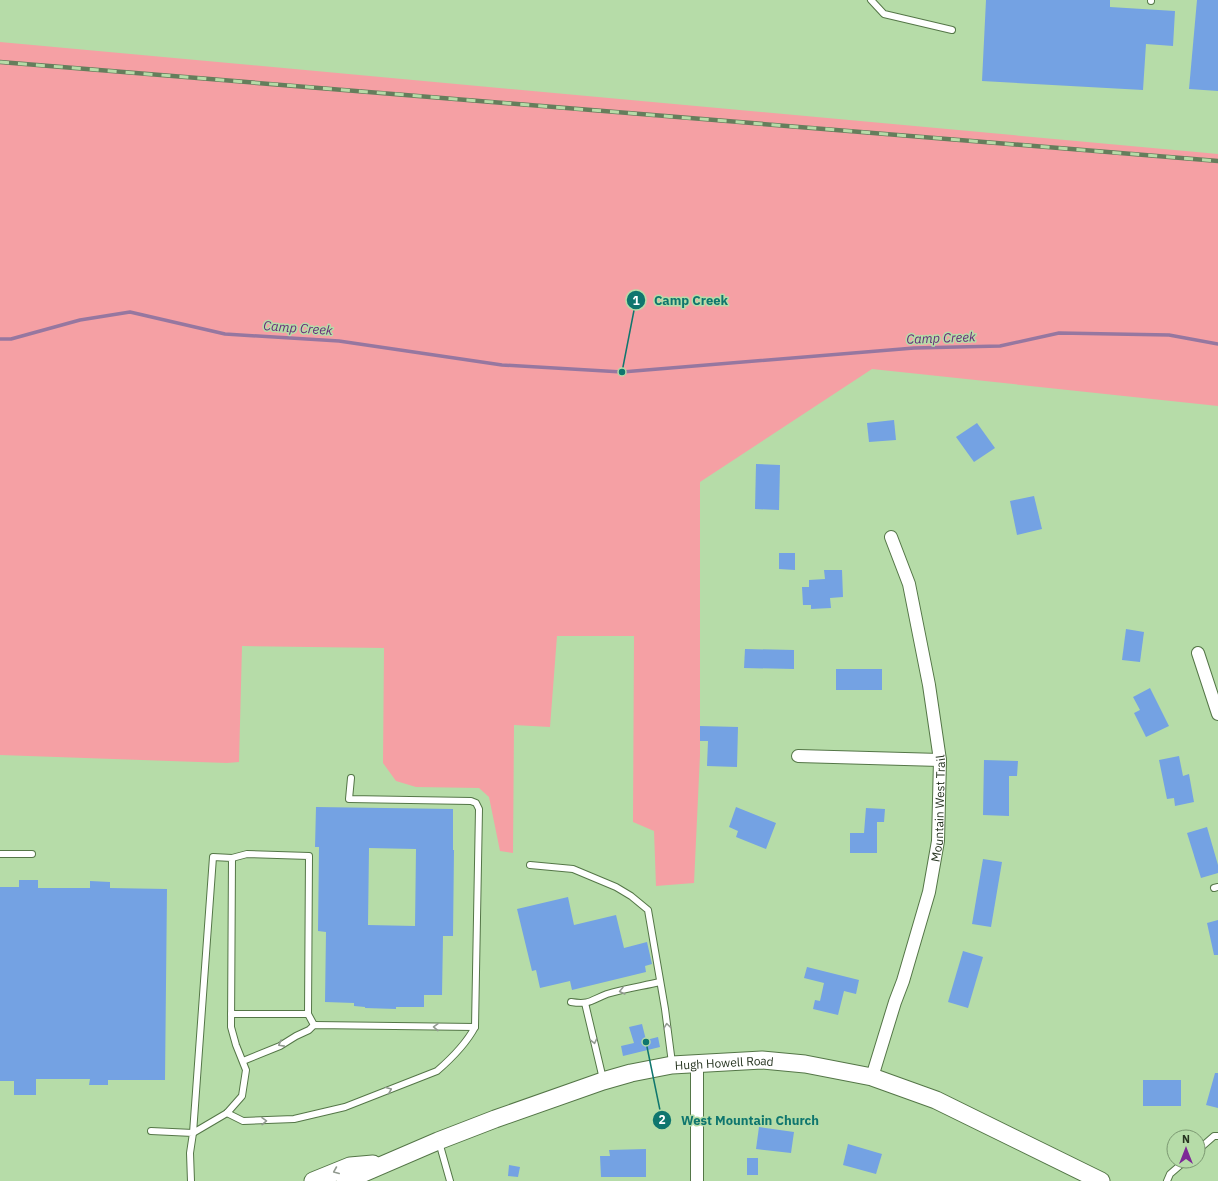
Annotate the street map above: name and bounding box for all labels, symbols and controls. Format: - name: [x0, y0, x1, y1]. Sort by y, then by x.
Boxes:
- callout: Camp Creek: [626, 288, 737, 313]
- text: Camp Creek: [654, 292, 729, 309]
- text: 1: [632, 293, 640, 308]
- water label: Camp Creek: [263, 317, 333, 339]
- water label: Camp Creek: [906, 328, 976, 348]
- street label: Mountain West Trail: [927, 754, 948, 863]
- one-way arrow: [619, 986, 625, 994]
- one-way arrow: [433, 1023, 439, 1031]
- one-way arrow: [663, 1023, 672, 1029]
- one-way arrow: [590, 1038, 598, 1044]
- one-way arrow: [277, 1040, 285, 1047]
- street label: Hugh Howell Road: [674, 1052, 774, 1072]
- one-way arrow: [386, 1086, 393, 1094]
- callout: West Mountain Church: [652, 1108, 827, 1133]
- text: 2: [658, 1112, 666, 1127]
- text: West Mountain Church: [681, 1112, 819, 1129]
- one-way arrow: [261, 1116, 267, 1125]
- north arrow: [1166, 1129, 1206, 1169]
- text: N: [1182, 1132, 1190, 1146]
- one-way arrow: [332, 1167, 339, 1175]

